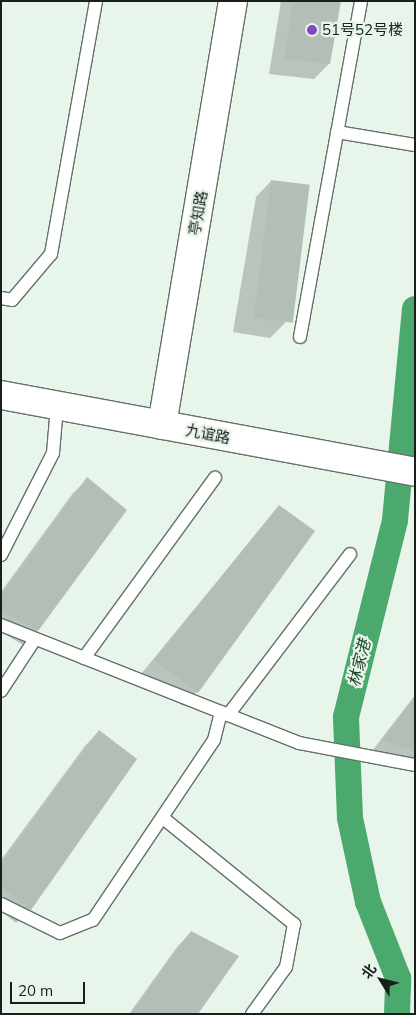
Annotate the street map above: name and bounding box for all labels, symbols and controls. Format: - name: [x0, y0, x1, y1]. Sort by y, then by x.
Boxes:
- place label: 51号52号楼: [322, 21, 403, 39]
- marker: 51号52号楼: [306, 24, 318, 36]
- street label: 亭知路: [185, 189, 211, 237]
- street label: 九谊路: [184, 421, 232, 447]
- water label: 林家港: [344, 637, 374, 689]
- north arrow: [356, 955, 406, 1005]
- text: 北: [357, 960, 380, 982]
- scale bar: [12, 972, 88, 1004]
- text: 20 m: [18, 981, 53, 1000]

